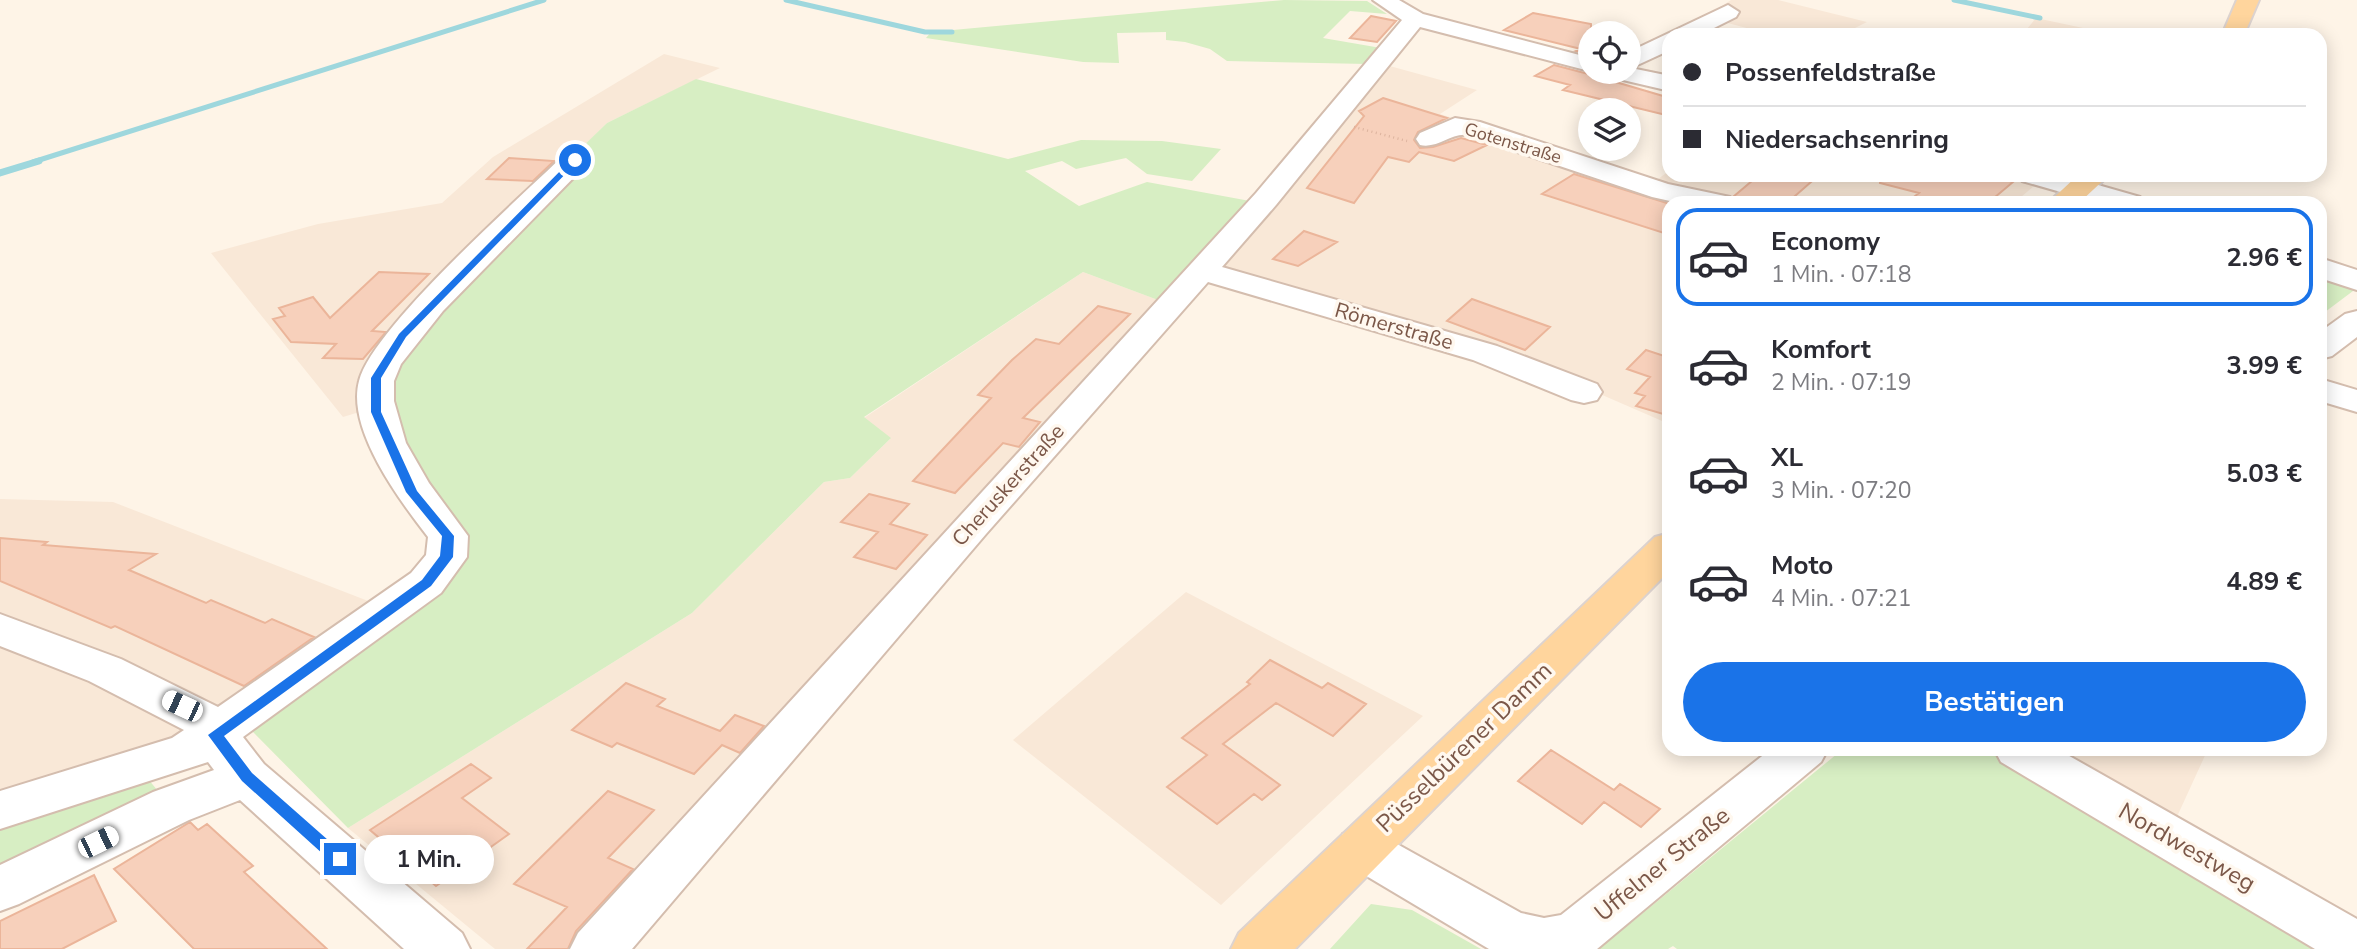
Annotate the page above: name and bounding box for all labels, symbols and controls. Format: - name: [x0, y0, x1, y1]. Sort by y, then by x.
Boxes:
- map controls: [1578, 21, 1641, 161]
- button: locate: [1578, 21, 1641, 84]
- text: Possenfeldstraße: [1725, 55, 1936, 90]
- button: layers: [1578, 98, 1641, 161]
- street label: Gotenstraße: [1461, 117, 1565, 169]
- text: Niedersachsenring: [1725, 122, 1949, 157]
- route start: [559, 144, 591, 176]
- text: Economy: [1771, 224, 1880, 259]
- icon: car: [1687, 226, 1750, 289]
- text: 2.96 €: [2226, 240, 2302, 275]
- text: 1 Min. · 07:18: [1771, 259, 1912, 290]
- street label: Römerstraße: [1331, 296, 1457, 356]
- text: Komfort: [1771, 332, 1871, 367]
- icon: car: [1687, 334, 1750, 397]
- text: 3.99 €: [2226, 348, 2302, 383]
- text: 2 Min. · 07:19: [1771, 367, 1912, 398]
- street label: Cheruskerstraße: [946, 418, 1070, 552]
- text: XL: [1771, 440, 1803, 475]
- icon: car: [1687, 442, 1750, 505]
- text: 5.03 €: [2226, 456, 2302, 491]
- text: 3 Min. · 07:20: [1771, 475, 1912, 506]
- text: Moto: [1771, 548, 1833, 583]
- icon: car: [1687, 550, 1750, 613]
- text: 4.89 €: [2226, 564, 2302, 599]
- text: 4 Min. · 07:21: [1771, 583, 1912, 614]
- street label: Püsselbürener Damm: [1369, 655, 1559, 839]
- button: Bestätigen: [1683, 662, 2306, 742]
- car: [159, 688, 206, 724]
- street label: Nordwestweg: [2113, 795, 2261, 899]
- street label: Uffelner Straße: [1588, 799, 1736, 929]
- car: [75, 823, 122, 861]
- callout: 1 Min.: [364, 834, 494, 884]
- route end: [324, 843, 356, 875]
- text: 1 Min.: [397, 844, 462, 875]

